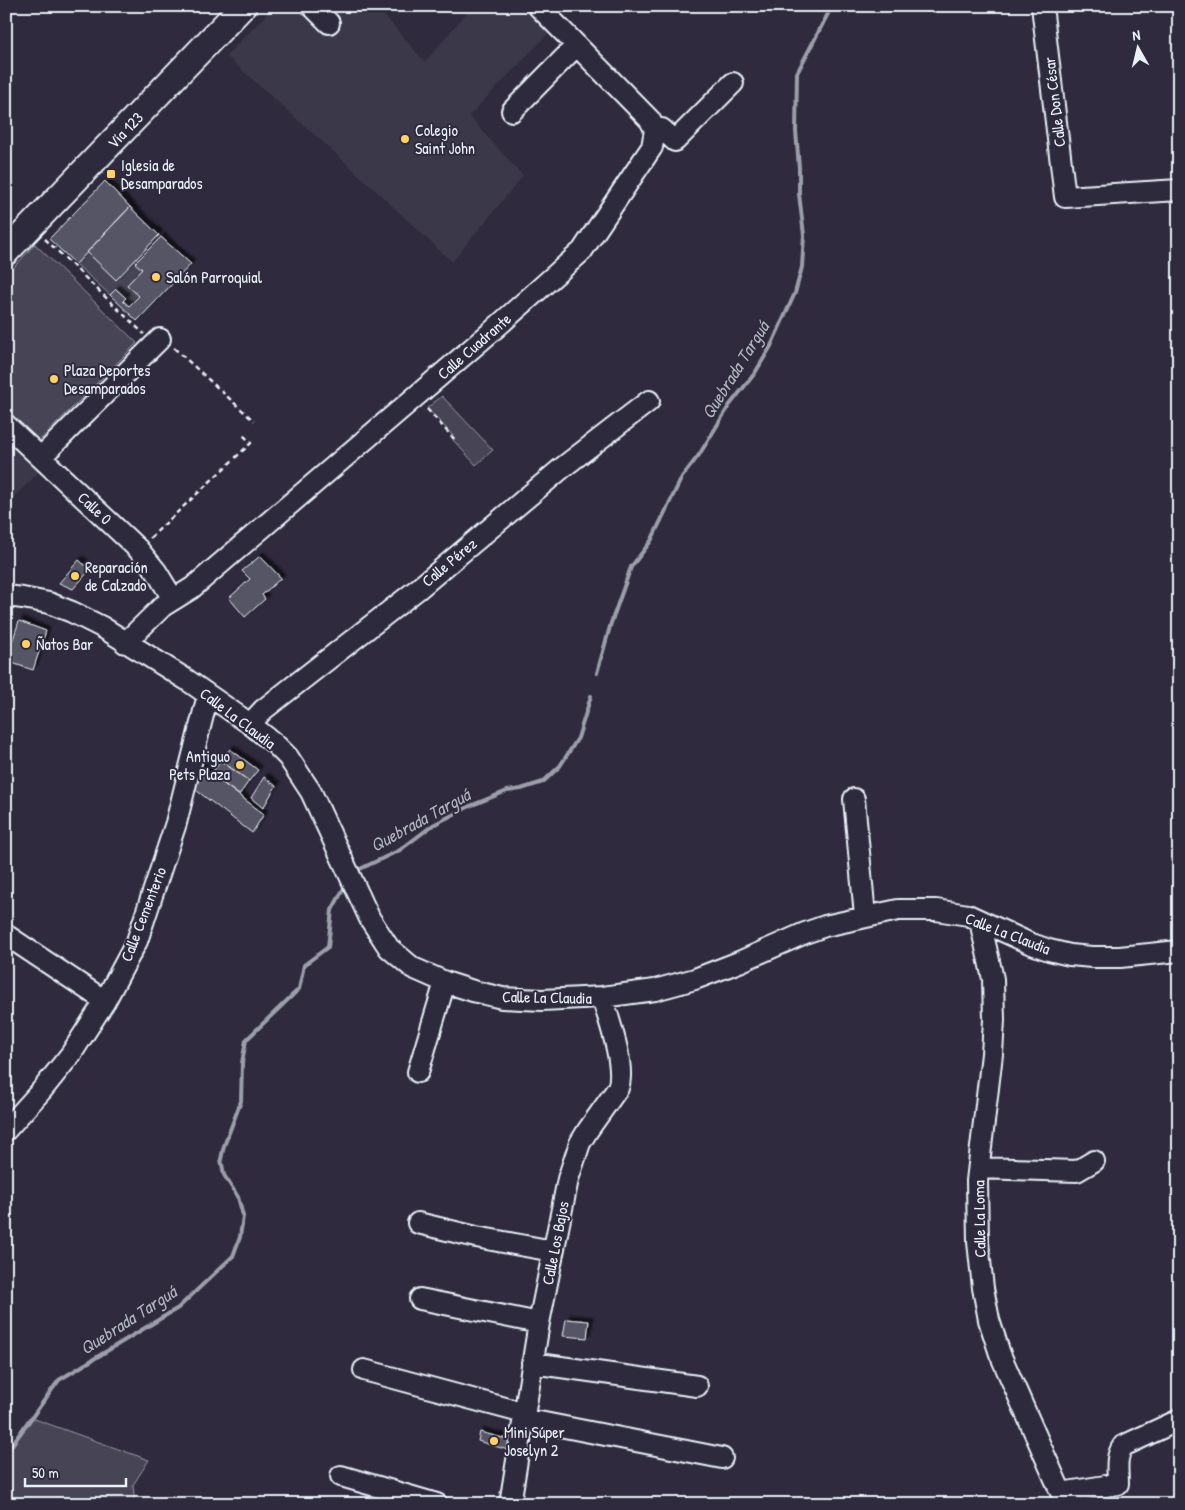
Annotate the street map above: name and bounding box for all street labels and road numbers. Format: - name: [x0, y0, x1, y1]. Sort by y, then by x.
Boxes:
- street label: Calle Don César: [1038, 56, 1070, 148]
- street label: Vía 123: [102, 107, 148, 153]
- street label: Calle Cuadrante: [432, 307, 516, 384]
- street label: Calle 0: [73, 487, 117, 529]
- street label: Calle Pérez: [417, 532, 481, 591]
- street label: Calle La Claudia: [196, 682, 280, 754]
- street label: Calle Cementerio: [115, 863, 171, 964]
- street label: Calle La Claudia: [962, 907, 1054, 959]
- street label: Calle La Claudia: [502, 985, 592, 1009]
- street label: Calle La Loma: [967, 1180, 991, 1258]
- street label: Calle Los Bajos: [536, 1199, 574, 1287]

